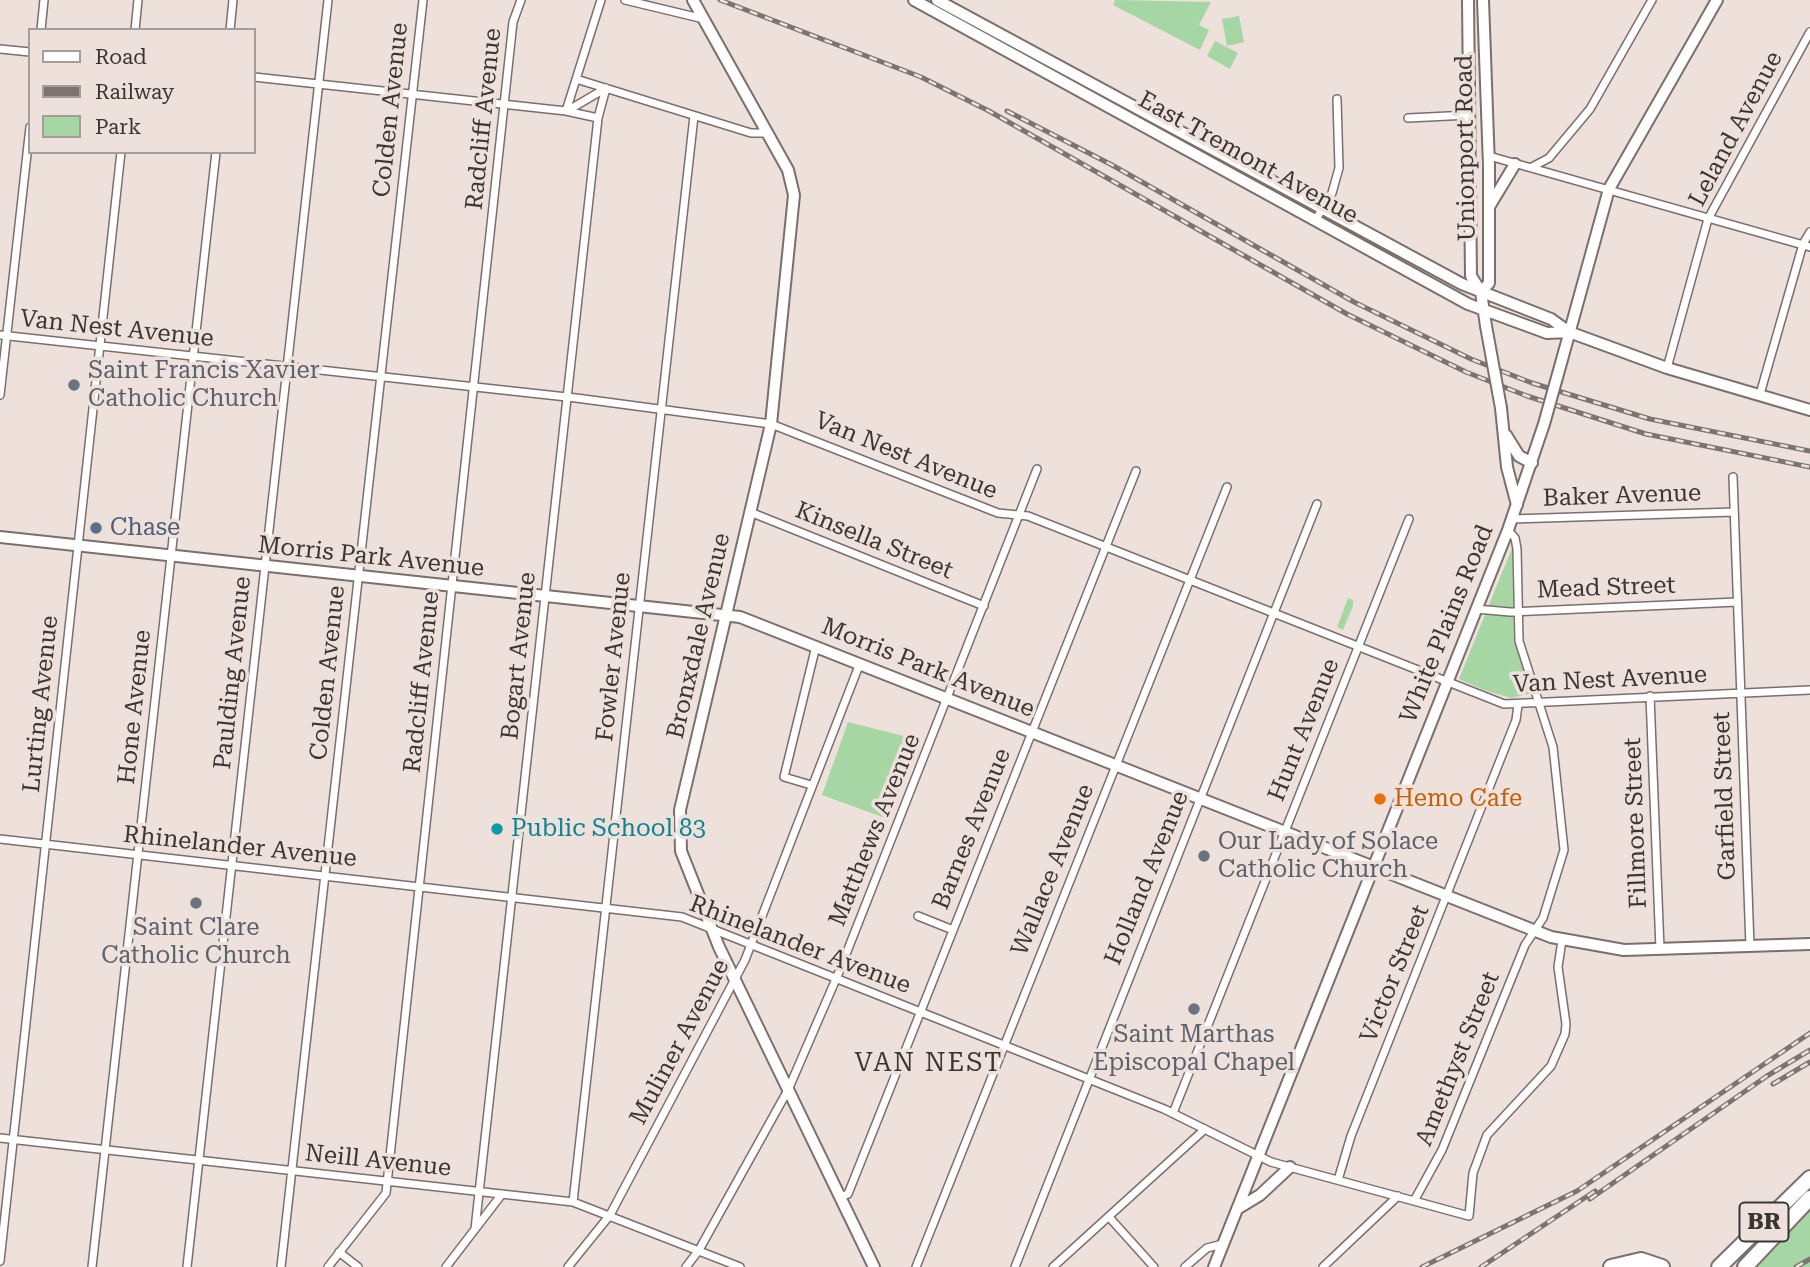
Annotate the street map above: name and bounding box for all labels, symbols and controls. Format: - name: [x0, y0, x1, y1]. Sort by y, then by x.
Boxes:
- street label: Colden Avenue: [367, 21, 415, 199]
- street label: Radcliff Avenue: [460, 27, 508, 211]
- legend: [28, 28, 256, 154]
- text: Road: [95, 45, 147, 69]
- street label: Leland Avenue: [1683, 47, 1789, 211]
- street label: Unionport Road: [1450, 54, 1482, 242]
- text: Railway: [95, 80, 174, 104]
- street label: East Tremont Avenue: [1133, 86, 1363, 230]
- text: Park: [95, 115, 141, 139]
- street label: Van Nest Avenue: [19, 305, 215, 353]
- place label: Saint Francis Xavier Catholic Church: [88, 357, 320, 413]
- marker: Saint Francis Xavier Catholic Church: [66, 377, 82, 393]
- street label: Van Nest Avenue: [810, 406, 1002, 506]
- street label: Baker Avenue: [1542, 479, 1702, 513]
- street label: Kinsella Street: [791, 496, 957, 586]
- place label: Chase: [110, 514, 180, 542]
- marker: Chase: [88, 520, 104, 536]
- street label: White Plains Road: [1394, 521, 1500, 727]
- street label: Bronxdale Avenue: [661, 530, 737, 742]
- street label: Morris Park Avenue: [256, 531, 486, 583]
- street label: Bogart Avenue: [496, 571, 542, 741]
- street label: Fowler Avenue: [591, 571, 637, 743]
- street label: Mead Street: [1536, 571, 1676, 605]
- street label: Paulding Avenue: [209, 575, 257, 771]
- street label: Colden Avenue: [304, 584, 352, 762]
- street label: Radcliff Avenue: [398, 590, 446, 774]
- street label: Morris Park Avenue: [817, 612, 1039, 724]
- street label: Lurting Avenue: [17, 614, 65, 794]
- street label: Hone Avenue: [113, 628, 157, 786]
- street label: Hunt Avenue: [1262, 654, 1346, 806]
- street label: Van Nest Avenue: [1512, 661, 1708, 699]
- street label: Garfield Street: [1708, 711, 1742, 881]
- street label: Matthews Avenue: [823, 729, 927, 931]
- street label: Fillmore Street: [1619, 737, 1653, 909]
- street label: Barnes Avenue: [927, 744, 1017, 914]
- street label: Wallace Avenue: [1005, 780, 1101, 960]
- place label: Hemo Cafe: [1394, 785, 1522, 813]
- street label: Holland Avenue: [1099, 787, 1195, 969]
- marker: Hemo Cafe: [1372, 791, 1388, 807]
- place label: Public School 83: [511, 815, 706, 843]
- street label: Rhinelander Avenue: [122, 820, 358, 874]
- marker: Public School 83: [489, 821, 505, 837]
- place label: Our Lady of Solace Catholic Church: [1218, 828, 1438, 884]
- marker: Our Lady of Solace Catholic Church: [1196, 848, 1212, 864]
- street label: Rhinelander Avenue: [685, 890, 915, 1000]
- marker: Saint Clare Catholic Church: [188, 895, 204, 911]
- street label: Victor Street: [1354, 901, 1436, 1047]
- place label: Saint Clare Catholic Church: [101, 914, 291, 970]
- street label: Muliner Avenue: [624, 954, 736, 1130]
- street label: Amethyst Street: [1410, 968, 1506, 1150]
- marker: Saint Marthas Episcopal Chapel: [1186, 1001, 1202, 1017]
- place label: Saint Marthas Episcopal Chapel: [1093, 1021, 1295, 1077]
- district label: VAN NEST: [856, 1047, 1002, 1079]
- street label: Neill Avenue: [304, 1139, 452, 1183]
- road number: BR: [1740, 1203, 1788, 1242]

